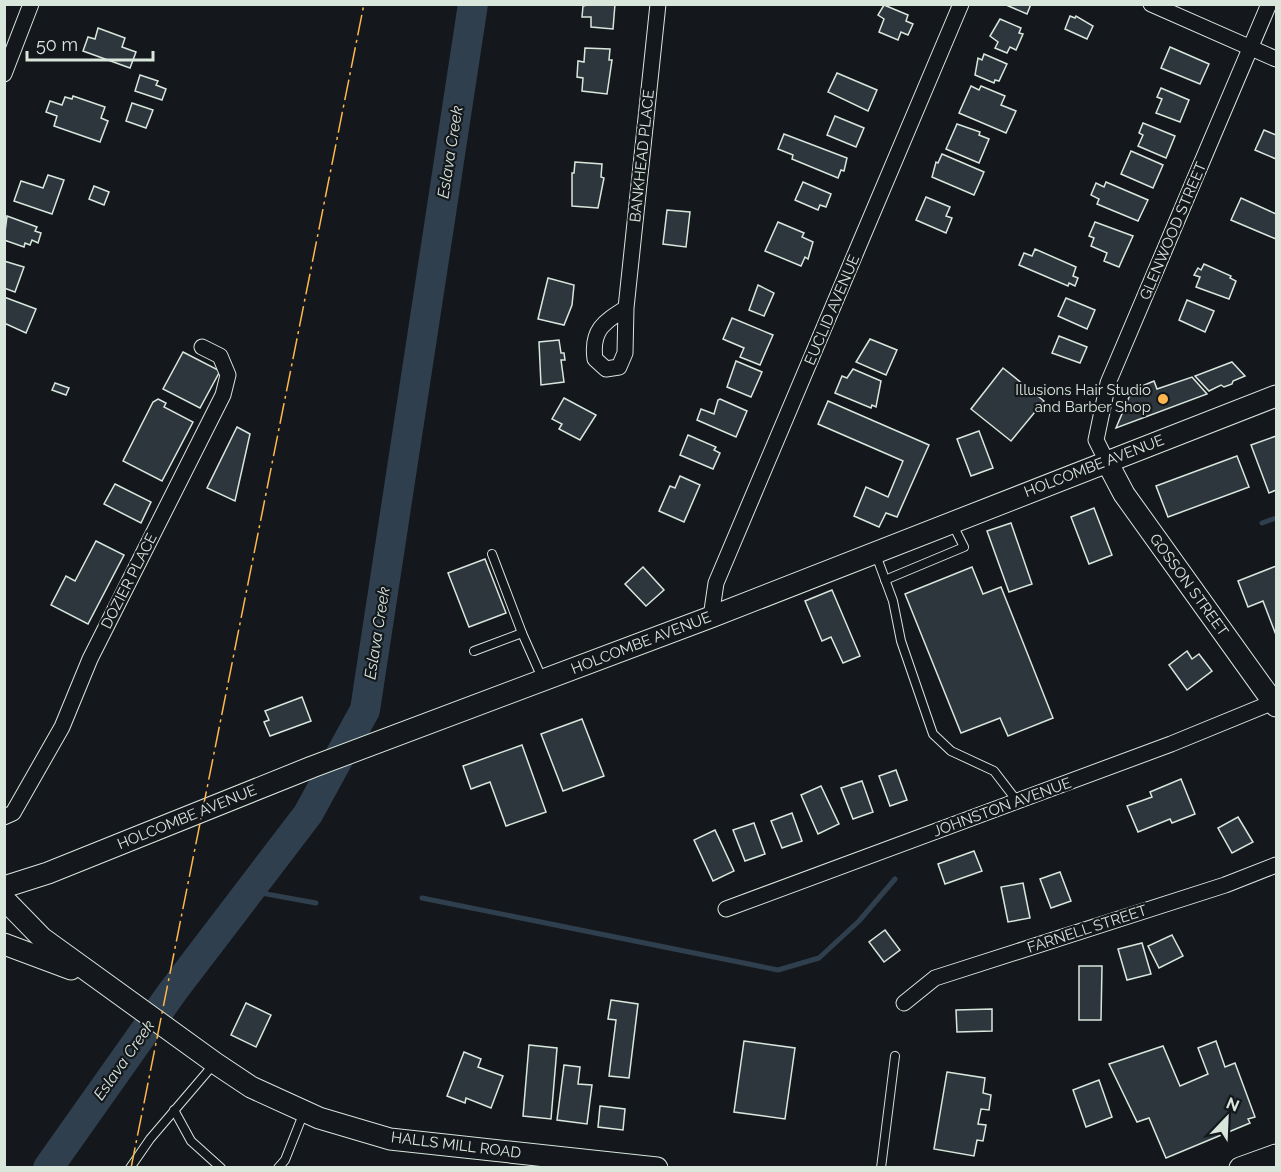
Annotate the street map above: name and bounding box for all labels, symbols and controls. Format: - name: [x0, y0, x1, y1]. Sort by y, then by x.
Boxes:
- scale bar: [27, 24, 153, 62]
- text: 50 m: [36, 34, 78, 55]
- street label: BANKHEAD PLACE: [626, 89, 658, 223]
- water label: Eslava Creek: [433, 104, 467, 200]
- street label: GLENWOOD STREET: [1136, 159, 1210, 303]
- street label: EUCLID AVENUE: [801, 252, 863, 368]
- place label: Illusions Hair Studio and Barber Shop: [1015, 381, 1151, 416]
- marker: Illusions Hair Studio and Barber Shop: [1156, 392, 1170, 406]
- street label: HOLCOMBE AVENUE: [1022, 431, 1166, 501]
- street label: DOZIER PLACE: [97, 530, 161, 632]
- street label: GOSSON STREET: [1146, 530, 1232, 640]
- water label: Eslava Creek: [360, 585, 394, 681]
- street label: HOLCOMBE AVENUE: [569, 608, 713, 678]
- street label: JOHNSTON AVENUE: [930, 774, 1074, 840]
- street label: HOLCOMBE AVENUE: [115, 781, 259, 853]
- street label: FARNELL STREET: [1025, 901, 1149, 957]
- water label: Eslava Creek: [89, 1016, 159, 1104]
- north arrow: [1197, 1088, 1257, 1148]
- text: N: [1223, 1094, 1242, 1116]
- street label: HALLS MILL ROAD: [390, 1128, 522, 1162]

